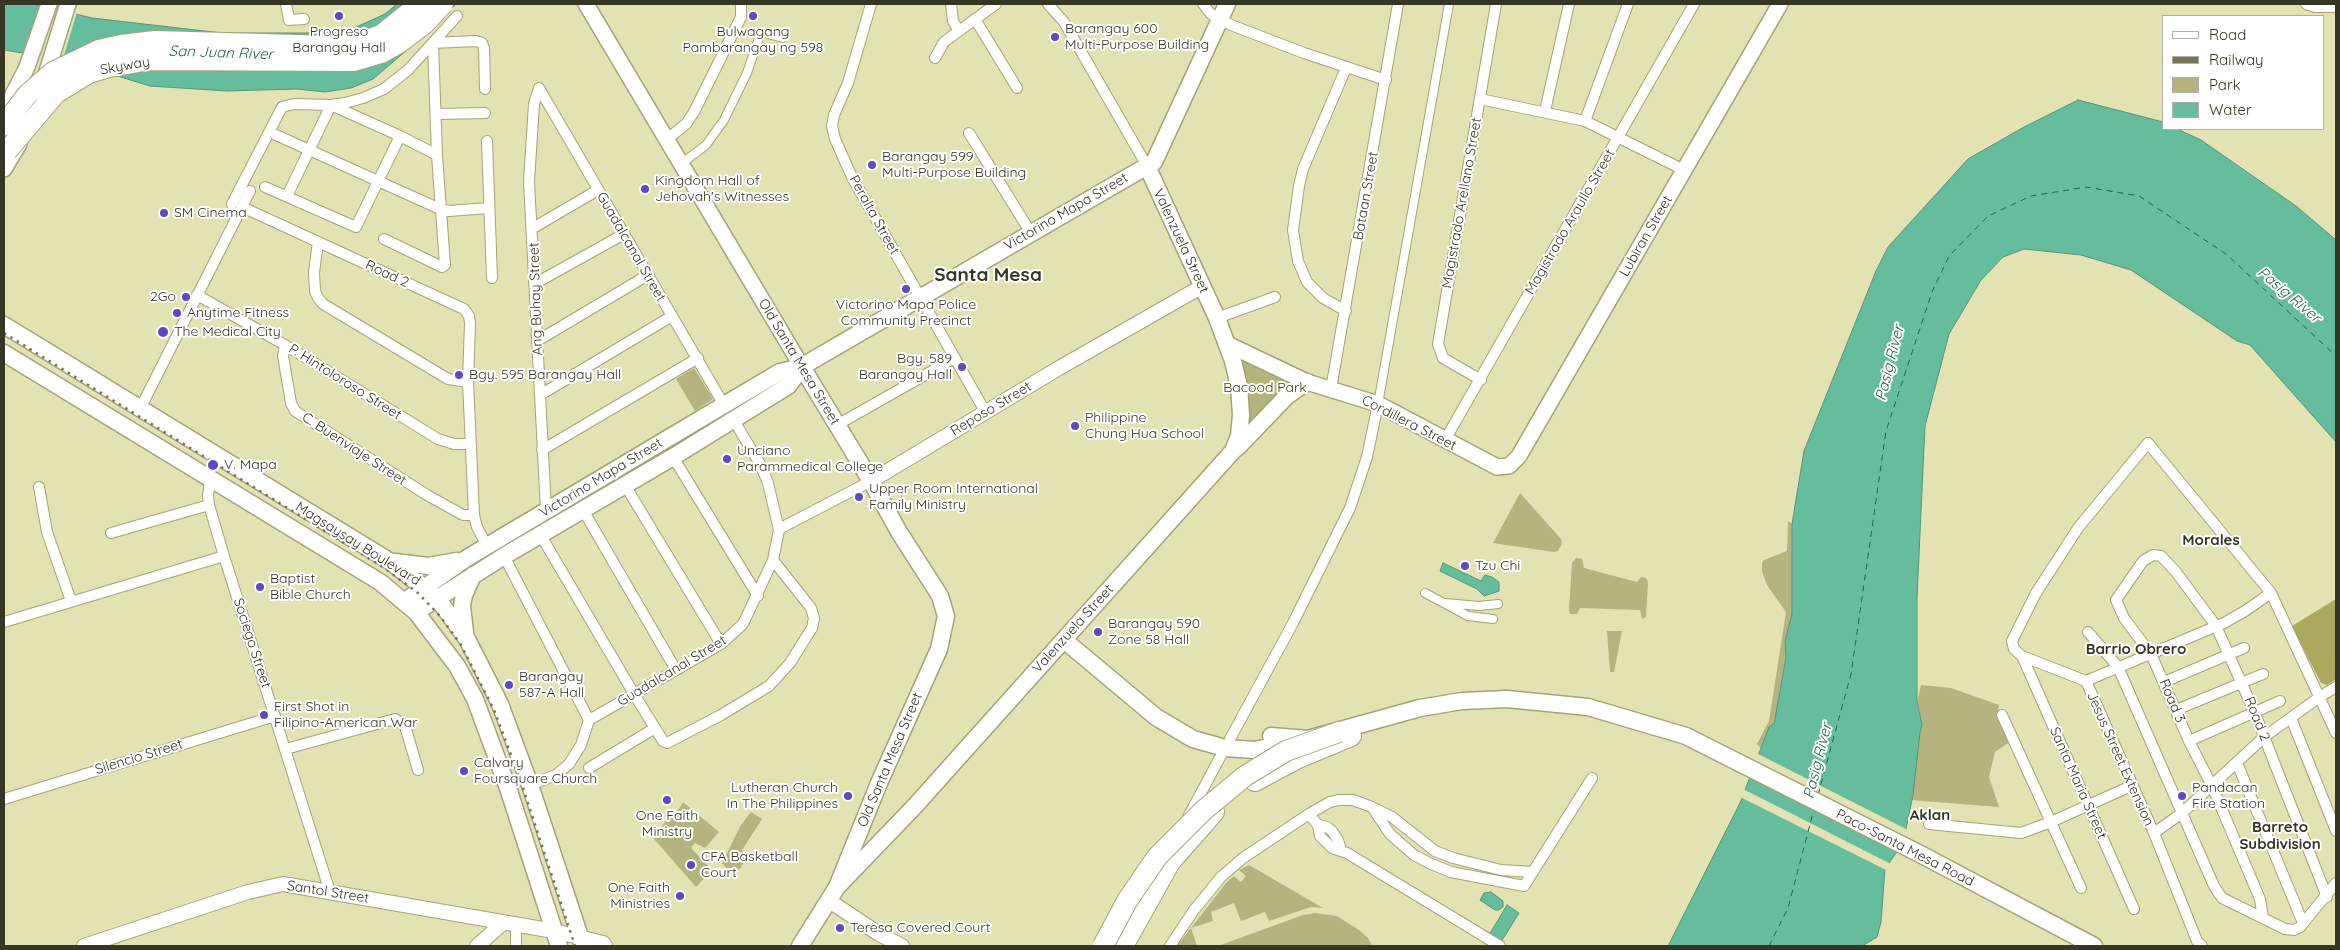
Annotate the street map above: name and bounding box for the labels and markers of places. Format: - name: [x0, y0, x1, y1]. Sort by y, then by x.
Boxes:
- marker: Progreso Barangay Hall: [333, 10, 345, 22]
- marker: Bulwagang Pambarangay ng 598: [747, 10, 759, 22]
- place label: Barangay 600 Multi-Purpose Building: [1065, 21, 1209, 54]
- place label: Progreso Barangay Hall: [292, 24, 386, 56]
- place label: Bulwagang Pambarangay ng 598: [683, 24, 823, 56]
- marker: Barangay 600 Multi-Purpose Building: [1049, 31, 1061, 43]
- place label: Barangay 599 Multi-Purpose Building: [882, 149, 1026, 182]
- marker: Barangay 599 Multi-Purpose Building: [866, 159, 878, 171]
- place label: Kingdom Hall of Jehovah's Witnesses: [655, 173, 789, 206]
- marker: Kingdom Hall of Jehovah's Witnesses: [639, 183, 651, 195]
- place label: SM Cinema: [174, 205, 247, 221]
- marker: SM Cinema: [158, 207, 170, 219]
- marker: Victorino Mapa Police Community Precinct: [900, 283, 912, 295]
- place label: 2Go: [150, 289, 176, 305]
- marker: 2Go: [180, 291, 192, 303]
- place label: Victorino Mapa Police Community Precinct: [836, 297, 976, 330]
- place label: Anytime Fitness: [187, 305, 289, 321]
- marker: Anytime Fitness: [171, 307, 183, 319]
- place label: The Medical City: [174, 324, 281, 340]
- marker: The Medical City: [156, 325, 170, 339]
- place label: Bgy. 589 Barangay Hall: [859, 351, 952, 384]
- marker: Bgy. 589 Barangay Hall: [956, 361, 968, 373]
- place label: Bgy. 595 Barangay Hall: [469, 367, 621, 383]
- marker: Bgy. 595 Barangay Hall: [453, 369, 465, 381]
- place label: Philippine Chung Hua School: [1085, 410, 1204, 442]
- marker: Philippine Chung Hua School: [1069, 420, 1081, 432]
- place label: Unciano Parammedical College: [737, 443, 883, 476]
- marker: Unciano Parammedical College: [721, 453, 733, 465]
- place label: V. Mapa: [224, 457, 277, 473]
- marker: V. Mapa: [206, 458, 220, 472]
- place label: Upper Room International Family Ministry: [869, 481, 1038, 514]
- marker: Upper Room International Family Ministry: [853, 491, 865, 503]
- place label: Tzu Chi: [1475, 558, 1520, 574]
- marker: Tzu Chi: [1459, 560, 1471, 572]
- place label: Baptist Bible Church: [270, 571, 351, 604]
- marker: Baptist Bible Church: [254, 581, 266, 593]
- place label: Barangay 590 Zone 58 Hall: [1108, 616, 1200, 648]
- marker: Barangay 590 Zone 58 Hall: [1092, 626, 1104, 638]
- place label: Barangay 587-A Hall: [519, 669, 584, 702]
- marker: Barangay 587-A Hall: [503, 679, 515, 691]
- place label: First Shot in Filipino-American War: [274, 699, 418, 732]
- marker: First Shot in Filipino-American War: [258, 709, 270, 721]
- place label: Calvary Foursquare Church: [474, 755, 597, 788]
- marker: Calvary Foursquare Church: [458, 765, 470, 777]
- place label: Lutheran Church In The Philippines: [726, 780, 838, 812]
- place label: Pandacan Fire Station: [2192, 780, 2265, 812]
- marker: Lutheran Church In The Philippines: [842, 790, 854, 802]
- marker: Pandacan Fire Station: [2176, 790, 2188, 802]
- marker: One Faith Ministry: [661, 794, 673, 806]
- place label: One Faith Ministry: [636, 808, 698, 840]
- place label: CFA Basketball Court: [701, 849, 798, 882]
- marker: CFA Basketball Court: [685, 859, 697, 871]
- place label: One Faith Ministries: [608, 880, 670, 912]
- marker: One Faith Ministries: [674, 890, 686, 902]
- place label: Teresa Covered Court: [850, 920, 990, 936]
- marker: Teresa Covered Court: [834, 922, 846, 934]

